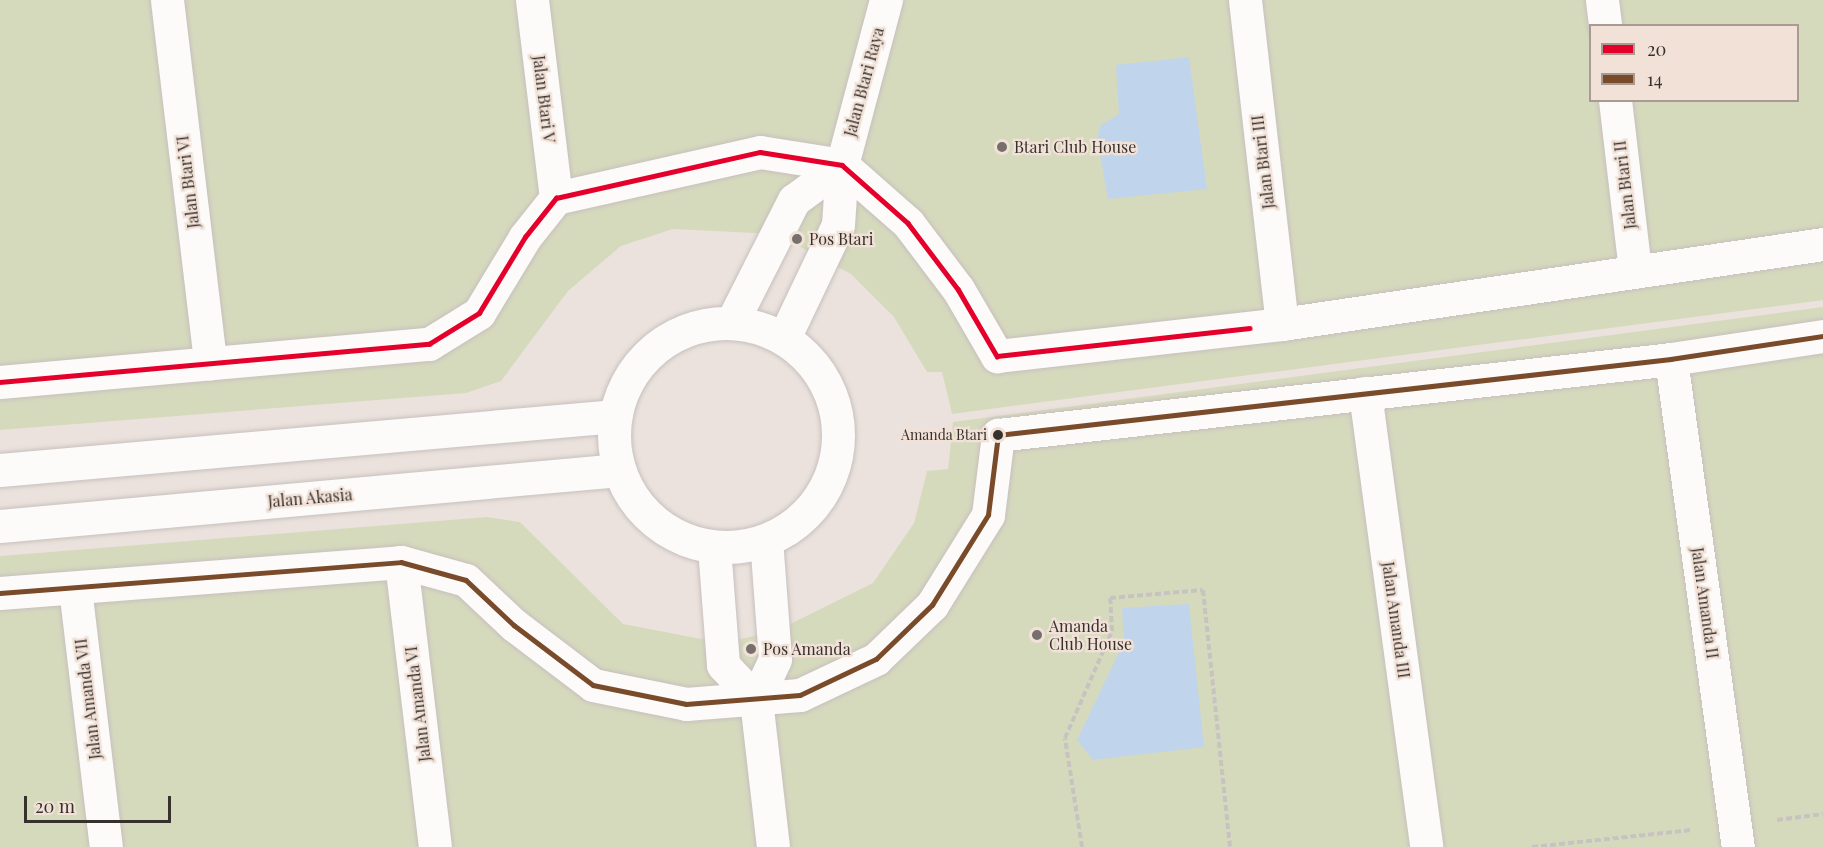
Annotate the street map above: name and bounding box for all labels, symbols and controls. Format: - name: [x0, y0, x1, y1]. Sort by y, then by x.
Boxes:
- legend: [1589, 24, 1799, 102]
- street label: Jalan Btari Raya: [840, 25, 888, 139]
- text: 20: [1647, 37, 1666, 61]
- street label: Jalan Btari V: [529, 54, 559, 144]
- text: 14: [1647, 67, 1663, 91]
- street label: Jalan Btari III: [1248, 114, 1278, 210]
- street label: Jalan Btari VI: [173, 134, 203, 230]
- place label: Btari Club House: [1014, 137, 1136, 157]
- marker: Btari Club House: [995, 140, 1009, 154]
- street label: Jalan Btari II: [1610, 140, 1640, 230]
- place label: Pos Btari: [809, 229, 873, 249]
- marker: Pos Btari: [790, 232, 804, 246]
- place label: Amanda Btari: [901, 427, 987, 443]
- marker: Amanda Btari: [992, 429, 1004, 441]
- street label: Jalan Akasia: [267, 485, 353, 511]
- street label: Jalan Amanda II: [1688, 546, 1722, 660]
- street label: Jalan Amanda III: [1378, 560, 1414, 680]
- place label: Amanda Club House: [1049, 616, 1132, 654]
- marker: Amanda Club House: [1030, 628, 1044, 642]
- street label: Jalan Amanda VII: [71, 637, 105, 761]
- place label: Pos Amanda: [763, 639, 851, 659]
- marker: Pos Amanda: [744, 642, 758, 656]
- street label: Jalan Amanda VI: [401, 645, 435, 763]
- scale bar: [27, 784, 174, 822]
- text: 20 m: [35, 794, 75, 818]

